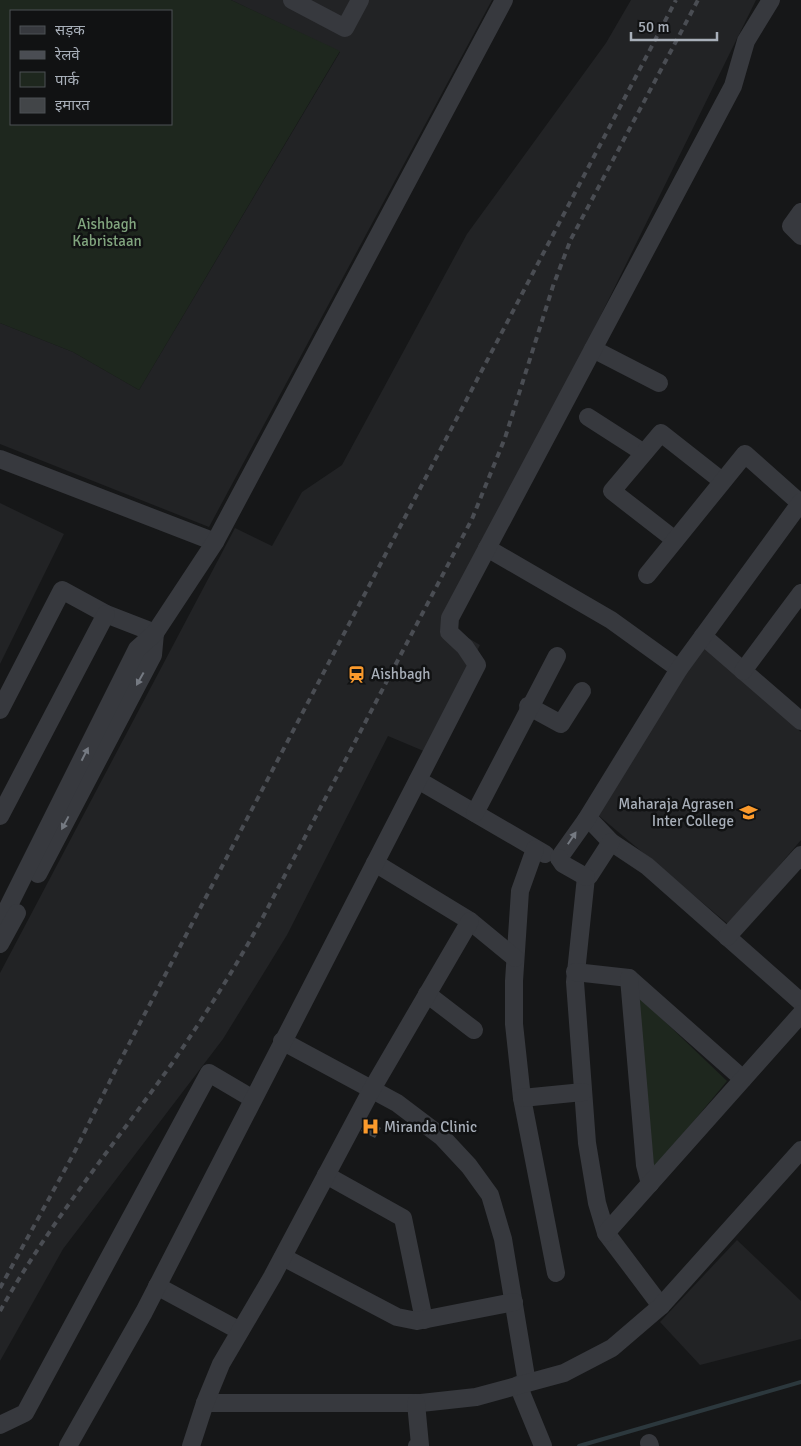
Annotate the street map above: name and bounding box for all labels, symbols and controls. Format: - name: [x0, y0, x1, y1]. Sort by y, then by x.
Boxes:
- legend: [10, 10, 172, 125]
- scale bar: [631, 10, 717, 42]
- text: 50 m: [638, 18, 669, 36]
- text: सड़क: [55, 21, 85, 39]
- text: रेलवे: [54, 46, 80, 64]
- text: पार्क: [55, 71, 79, 89]
- text: इमारत: [55, 96, 90, 114]
- park label: Aishbagh Kabristaan: [72, 215, 142, 250]
- station icon: Aishbagh: [347, 664, 367, 684]
- place label: Aishbagh: [371, 665, 431, 683]
- one-way arrow: [136, 671, 144, 686]
- one-way arrow: [81, 747, 89, 761]
- place label: Maharaja Agrasen Inter College: [618, 795, 734, 830]
- school or university icon: Maharaja Agrasen Inter College: [738, 803, 758, 823]
- one-way arrow: [61, 816, 69, 830]
- one-way arrow: [567, 832, 577, 845]
- hospital icon: Miranda Clinic: [360, 1117, 380, 1137]
- place label: Miranda Clinic: [384, 1118, 477, 1136]

